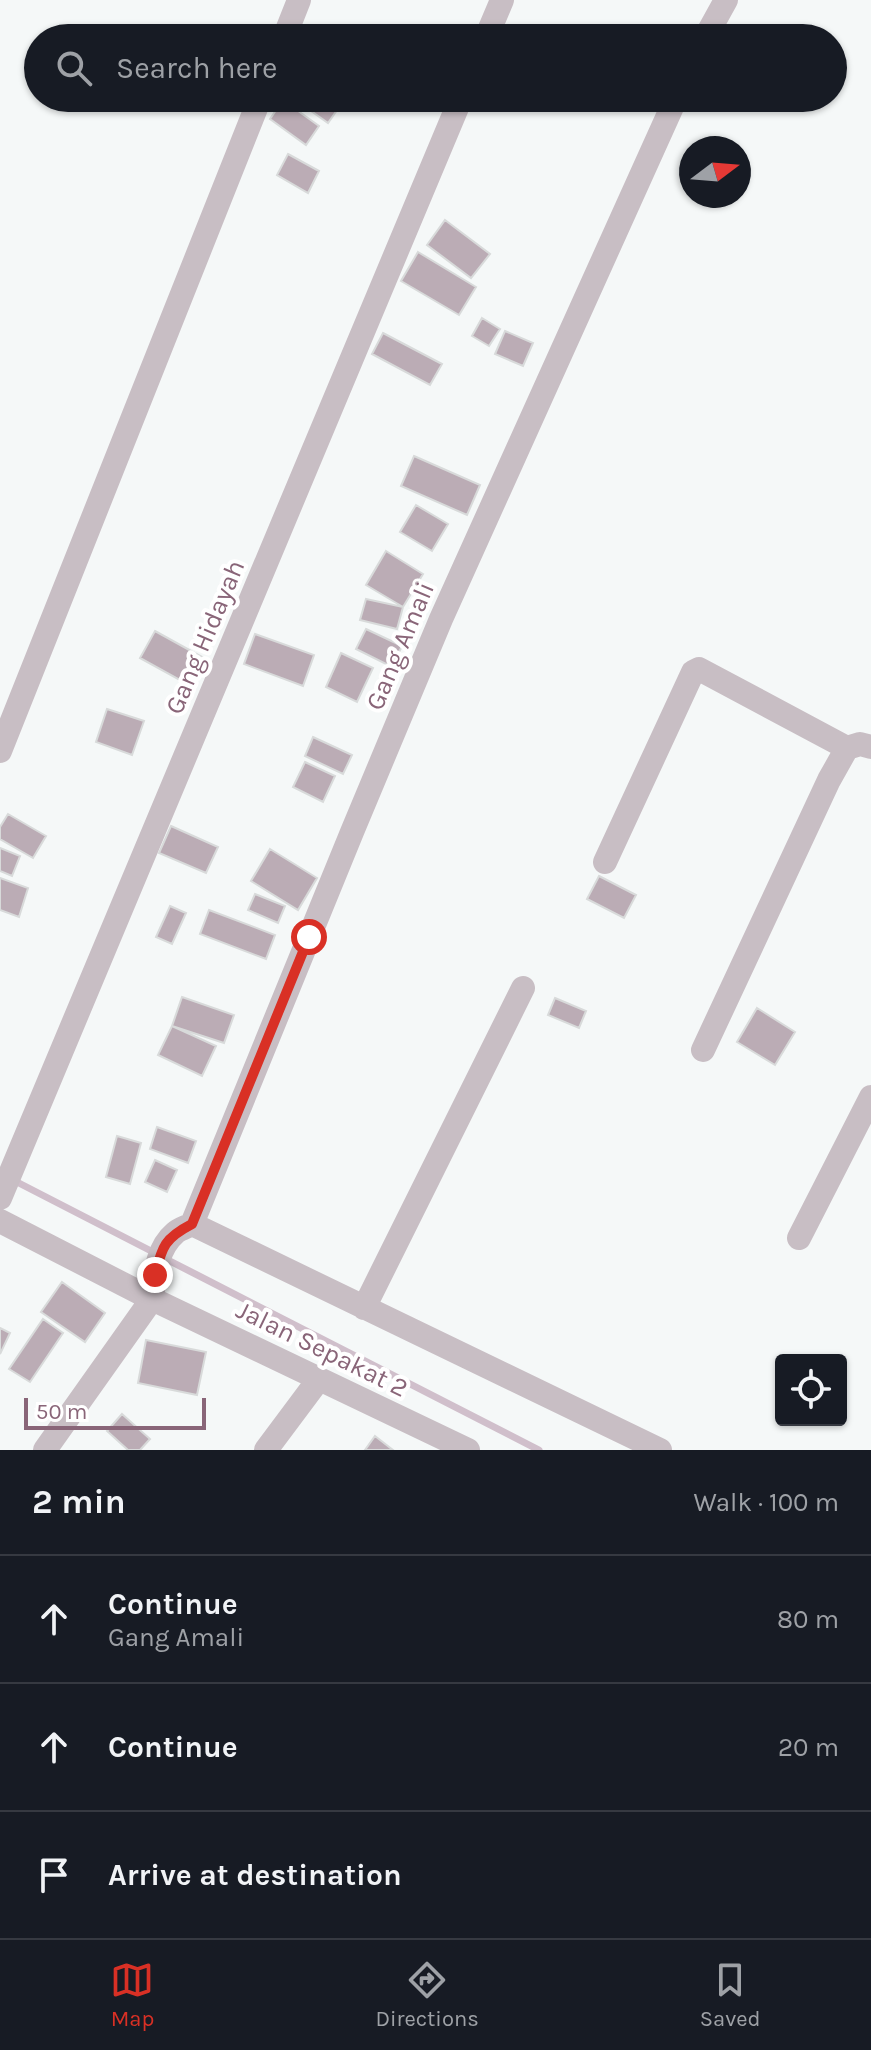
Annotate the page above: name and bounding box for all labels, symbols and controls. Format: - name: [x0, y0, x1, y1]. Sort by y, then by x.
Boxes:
- search box: [24, 24, 847, 112]
- icon: search: [52, 46, 96, 90]
- text: Search here: [116, 50, 277, 86]
- north arrow: [679, 136, 751, 208]
- street label: Gang Hidayah: [159, 555, 251, 719]
- street label: Gang Amali: [359, 577, 441, 715]
- route start: [291, 919, 327, 955]
- route end: [137, 1257, 173, 1293]
- street label: Jalan Sepakat 2: [231, 1294, 413, 1404]
- map controls: [775, 1354, 847, 1426]
- button: locate: [775, 1354, 847, 1426]
- scale bar: [24, 1394, 206, 1430]
- text: 50 m: [36, 1399, 87, 1425]
- text: 2 min: [32, 1482, 126, 1522]
- text: Walk · 100 m: [693, 1487, 839, 1518]
- text: Continue: [108, 1586, 238, 1622]
- icon: ahead: [32, 1597, 76, 1641]
- text: 80 m: [777, 1604, 839, 1635]
- text: Gang Amali: [108, 1622, 244, 1653]
- icon: ahead: [32, 1725, 76, 1769]
- text: Continue: [108, 1729, 238, 1765]
- text: 20 m: [778, 1732, 839, 1763]
- icon: arrive: [32, 1853, 76, 1897]
- text: Arrive at destination: [108, 1857, 402, 1893]
- tab: Map: [110, 1958, 154, 2032]
- tab: Directions: [375, 1958, 479, 2032]
- tab: Saved: [700, 1958, 761, 2032]

